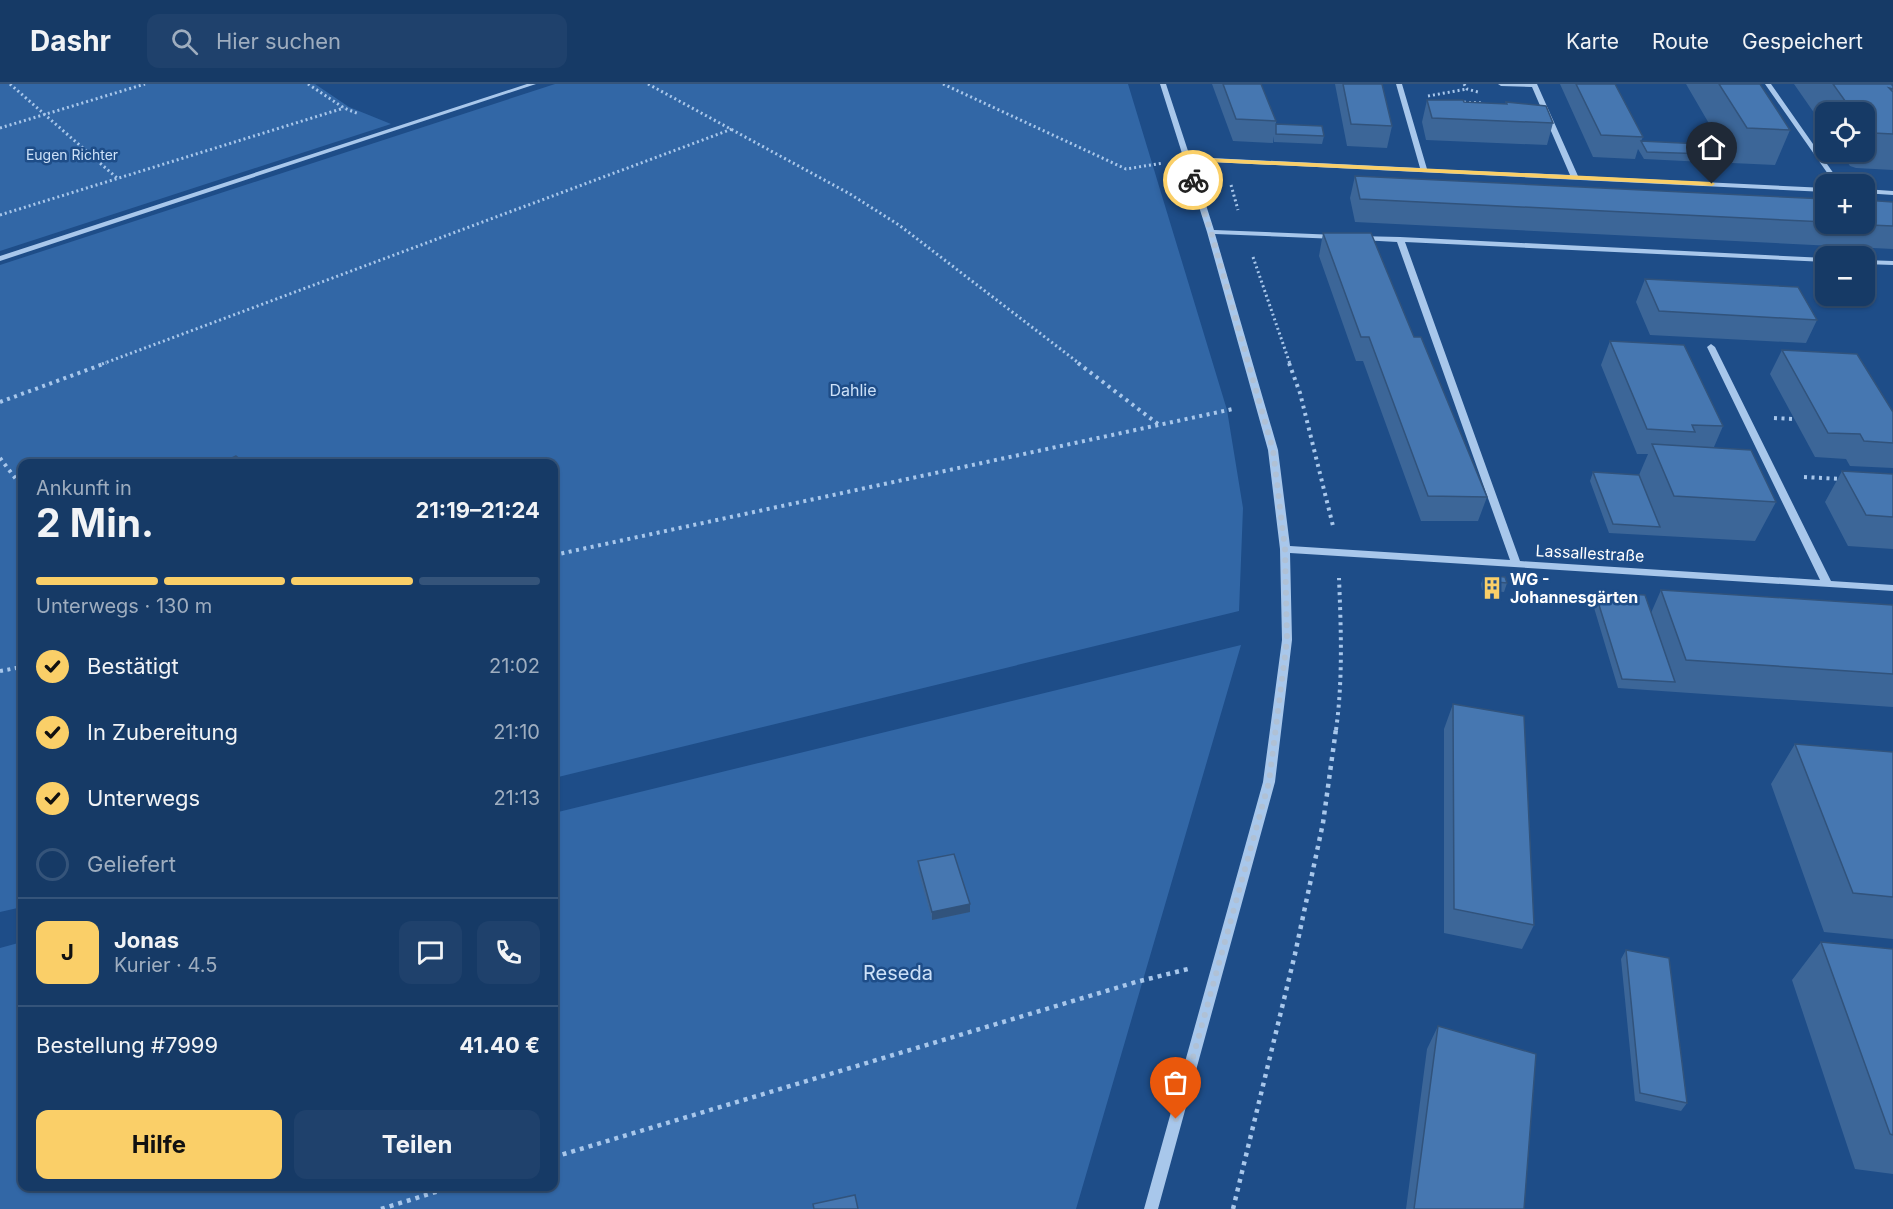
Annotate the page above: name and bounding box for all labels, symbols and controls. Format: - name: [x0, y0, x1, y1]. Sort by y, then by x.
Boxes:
- search box: [147, 14, 567, 68]
- text: Dashr: [30, 24, 111, 58]
- icon: search: [168, 25, 201, 58]
- text: Hier suchen: [216, 28, 341, 54]
- text: Karte: [1566, 29, 1619, 54]
- text: Route: [1652, 29, 1709, 54]
- text: Gespeichert: [1742, 29, 1863, 54]
- map controls: [1815, 102, 1875, 306]
- button: locate: [1815, 102, 1875, 162]
- pin: [1686, 122, 1737, 184]
- icon: home: [1695, 131, 1728, 164]
- park label: Eugen Richter: [26, 146, 118, 163]
- courier: [1163, 150, 1223, 210]
- icon: bike: [1177, 164, 1210, 197]
- button: +: [1815, 174, 1875, 234]
- button: −: [1815, 246, 1875, 306]
- park label: Dahlie: [829, 380, 877, 400]
- text: Ankunft in: [36, 476, 132, 500]
- text: 21:19–21:24: [415, 497, 540, 523]
- text: 2 Min.: [36, 499, 154, 546]
- street label: Lassallestraße: [1535, 540, 1645, 566]
- place label: WG - Johannesgärten: [1510, 569, 1638, 607]
- building icon: WG - Johannesgärten: [1479, 575, 1505, 601]
- text: Unterwegs · 130 m: [36, 594, 212, 618]
- icon: check: [36, 650, 69, 683]
- text: Bestätigt: [87, 653, 179, 679]
- text: 21:02: [489, 654, 540, 678]
- icon: check: [36, 716, 69, 749]
- text: In Zubereitung: [87, 719, 238, 745]
- text: 21:10: [493, 720, 540, 744]
- icon: check: [36, 782, 69, 815]
- text: Unterwegs: [87, 785, 200, 811]
- text: 21:13: [493, 786, 540, 810]
- text: Geliefert: [87, 851, 176, 877]
- button: chat: [399, 921, 462, 984]
- button: phone: [477, 921, 540, 984]
- text: Jonas: [114, 927, 179, 953]
- text: J: [61, 939, 74, 965]
- text: Kurier · 4.5: [114, 953, 217, 977]
- park label: Reseda: [863, 961, 933, 985]
- text: Bestellung #7999: [36, 1032, 218, 1058]
- text: 41.40 €: [459, 1032, 540, 1058]
- pin: [1150, 1057, 1201, 1119]
- icon: bag: [1159, 1066, 1192, 1099]
- button: Hilfe: [36, 1110, 282, 1179]
- button: Teilen: [294, 1110, 540, 1179]

